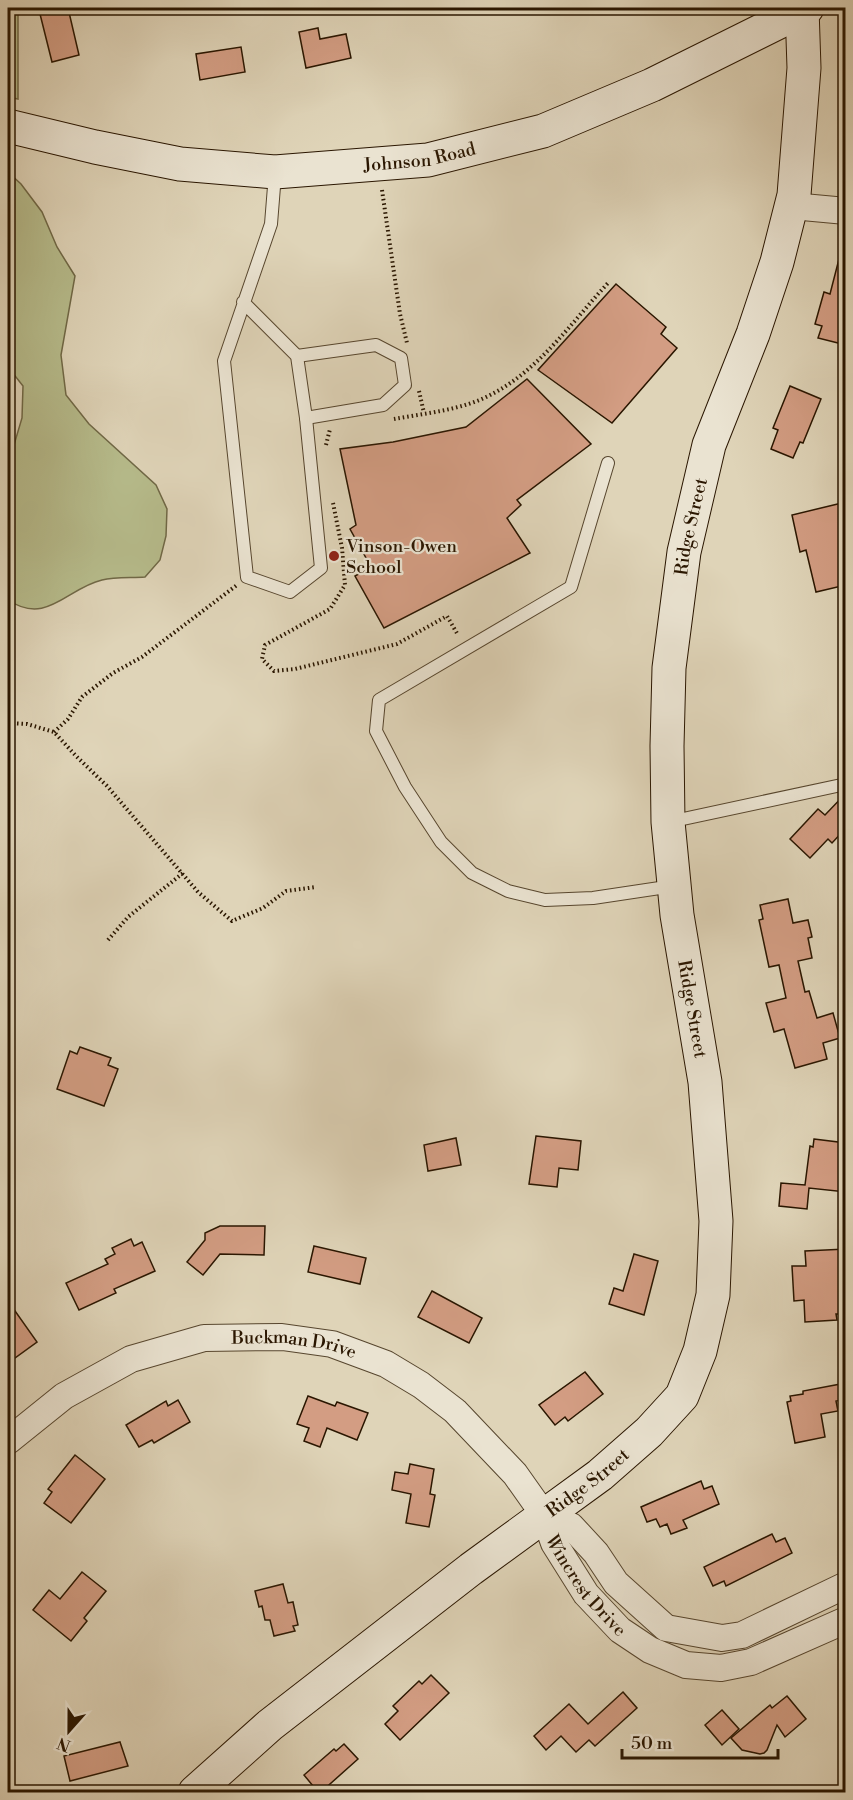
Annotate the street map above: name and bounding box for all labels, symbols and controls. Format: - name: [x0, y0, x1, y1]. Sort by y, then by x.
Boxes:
- street label: Johnson Road: [362, 137, 479, 177]
- street label: Ridge Street: [670, 475, 713, 577]
- place label: Vinson-Owen School: [345, 535, 457, 579]
- marker: Vinson-Owen School: [327, 549, 341, 563]
- street label: Ridge Street: [672, 958, 712, 1061]
- street label: Buckman Drive: [230, 1325, 360, 1364]
- street label: Ridge Street: [541, 1443, 634, 1522]
- street label: Wincrest Drive: [540, 1531, 631, 1641]
- north arrow: [39, 1701, 99, 1761]
- scale bar: [622, 1722, 778, 1760]
- text: N: [54, 1732, 73, 1756]
- text: 50 m: [631, 1732, 673, 1755]

